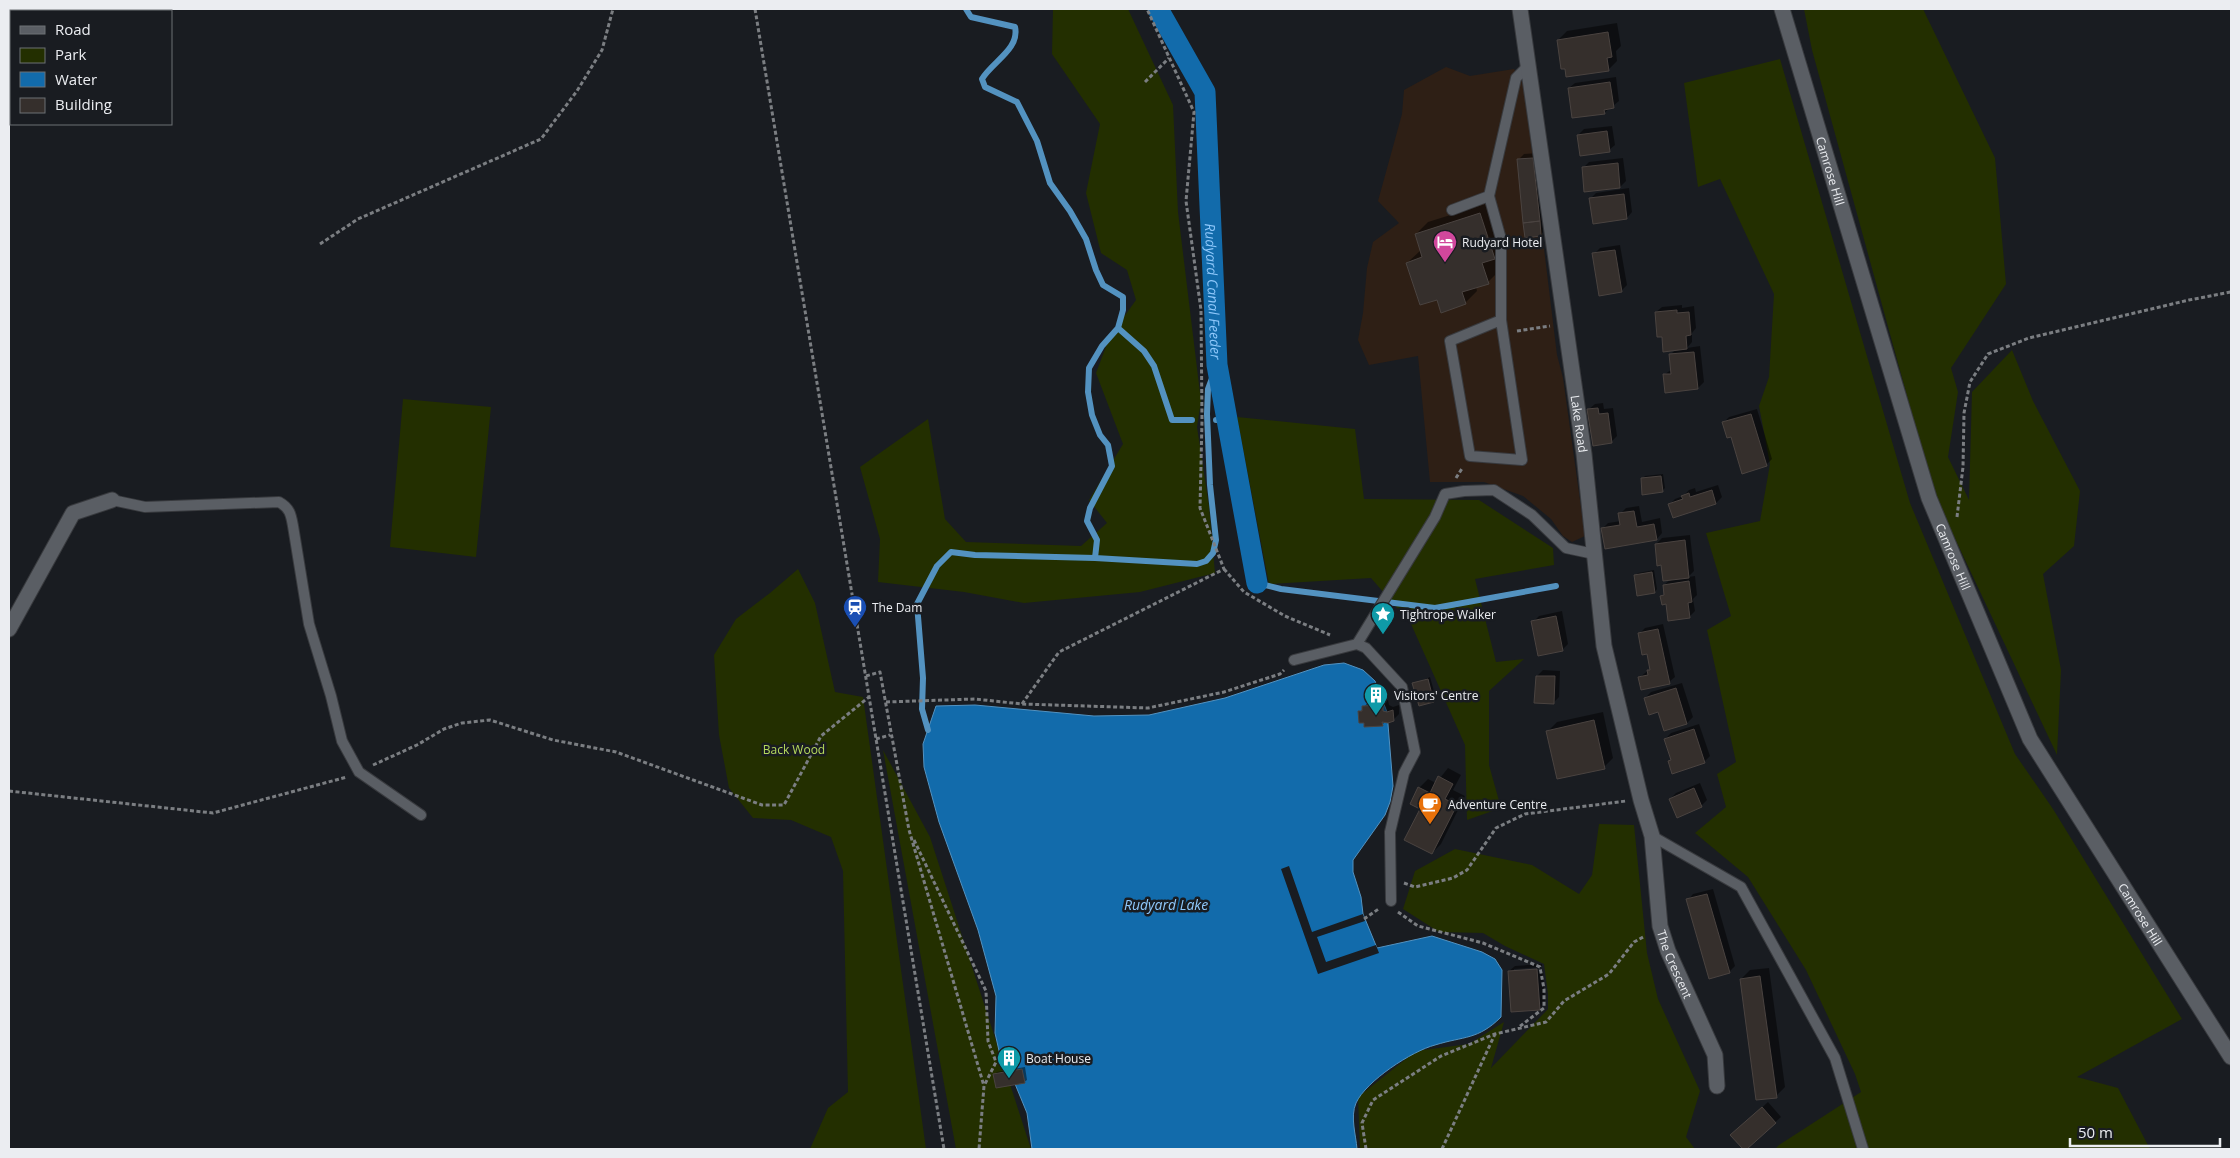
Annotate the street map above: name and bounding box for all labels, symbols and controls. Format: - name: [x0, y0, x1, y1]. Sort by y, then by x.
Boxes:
- legend: [10, 10, 172, 125]
- text: Road: [55, 19, 91, 39]
- text: Park: [55, 44, 86, 64]
- text: Water: [55, 69, 97, 89]
- text: Building: [55, 94, 112, 114]
- street label: Camrose Hill: [1812, 134, 1849, 207]
- water label: Rudyard Canal Feeder: [1201, 223, 1226, 360]
- hotel icon: Rudyard Hotel: [1432, 229, 1458, 263]
- place label: Rudyard Hotel: [1462, 234, 1542, 251]
- street label: Lake Road: [1567, 394, 1592, 454]
- street label: Camrose Hill: [1932, 520, 1975, 592]
- station icon: The Dam: [842, 594, 868, 628]
- place label: The Dam: [872, 599, 922, 616]
- place icon: Tightrope Walker: [1370, 601, 1396, 635]
- place label: Tightrope Walker: [1400, 606, 1496, 623]
- building icon: Visitors' Centre: [1363, 682, 1389, 716]
- place label: Visitors' Centre: [1394, 687, 1479, 704]
- park label: Back Wood: [763, 741, 825, 758]
- cafe icon: Adventure Centre: [1417, 791, 1443, 825]
- place label: Adventure Centre: [1448, 796, 1547, 813]
- street label: Camrose Hill: [2114, 879, 2167, 949]
- water label: Rudyard Lake: [1124, 895, 1208, 914]
- street label: The Crescent: [1653, 928, 1697, 1001]
- building icon: Boat House: [996, 1045, 1022, 1079]
- place label: Boat House: [1026, 1050, 1091, 1067]
- scale bar: [2070, 1116, 2220, 1148]
- text: 50 m: [2078, 1122, 2113, 1142]

